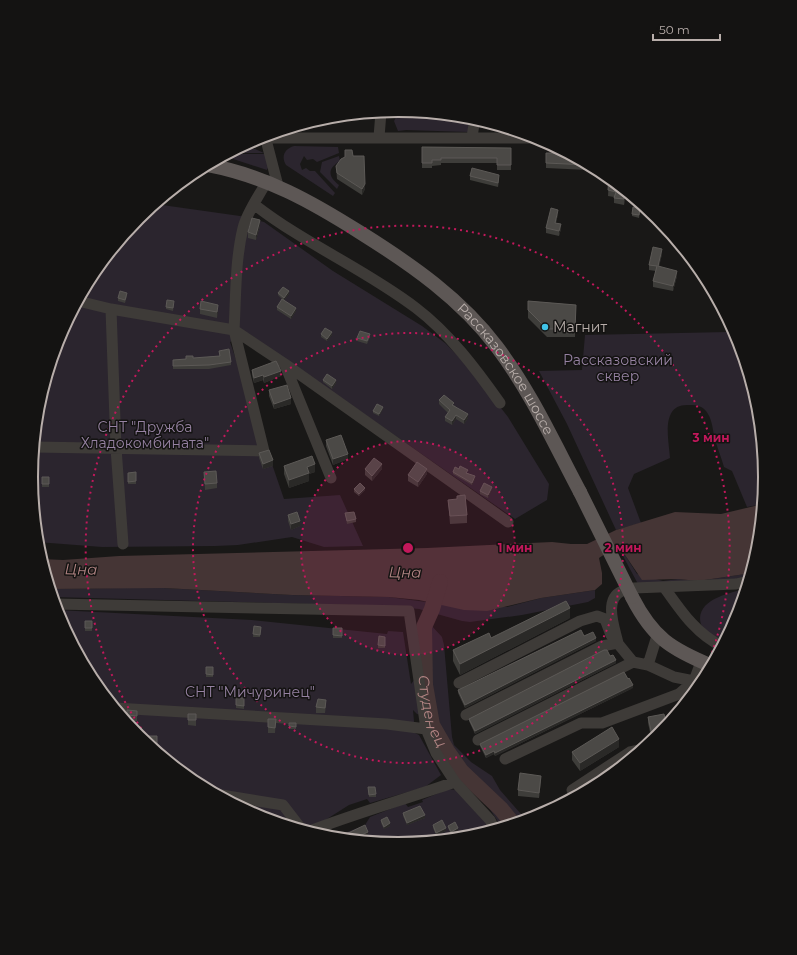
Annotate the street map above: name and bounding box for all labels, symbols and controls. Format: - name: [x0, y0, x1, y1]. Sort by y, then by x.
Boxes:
- scale bar: [653, 16, 720, 42]
- text: 50 m: [659, 22, 690, 37]
- street label: Рассказовское шоссе: [453, 299, 558, 438]
- place label: Магнит: [553, 318, 607, 336]
- marker: Магнит: [540, 322, 550, 332]
- park label: Рассказовский сквер: [563, 351, 673, 385]
- park label: СНТ "Дружба Хладокомбината": [81, 418, 209, 452]
- text: 3 мин: [691, 430, 730, 445]
- text: 1 мин: [498, 540, 532, 555]
- text: 2 мин: [604, 540, 642, 555]
- centre of rings: [401, 541, 415, 555]
- water label: Цна: [64, 559, 98, 579]
- water label: Цна: [388, 562, 422, 582]
- water label: Студенец: [415, 675, 452, 750]
- park label: СНТ "Мичуринец": [185, 683, 315, 701]

